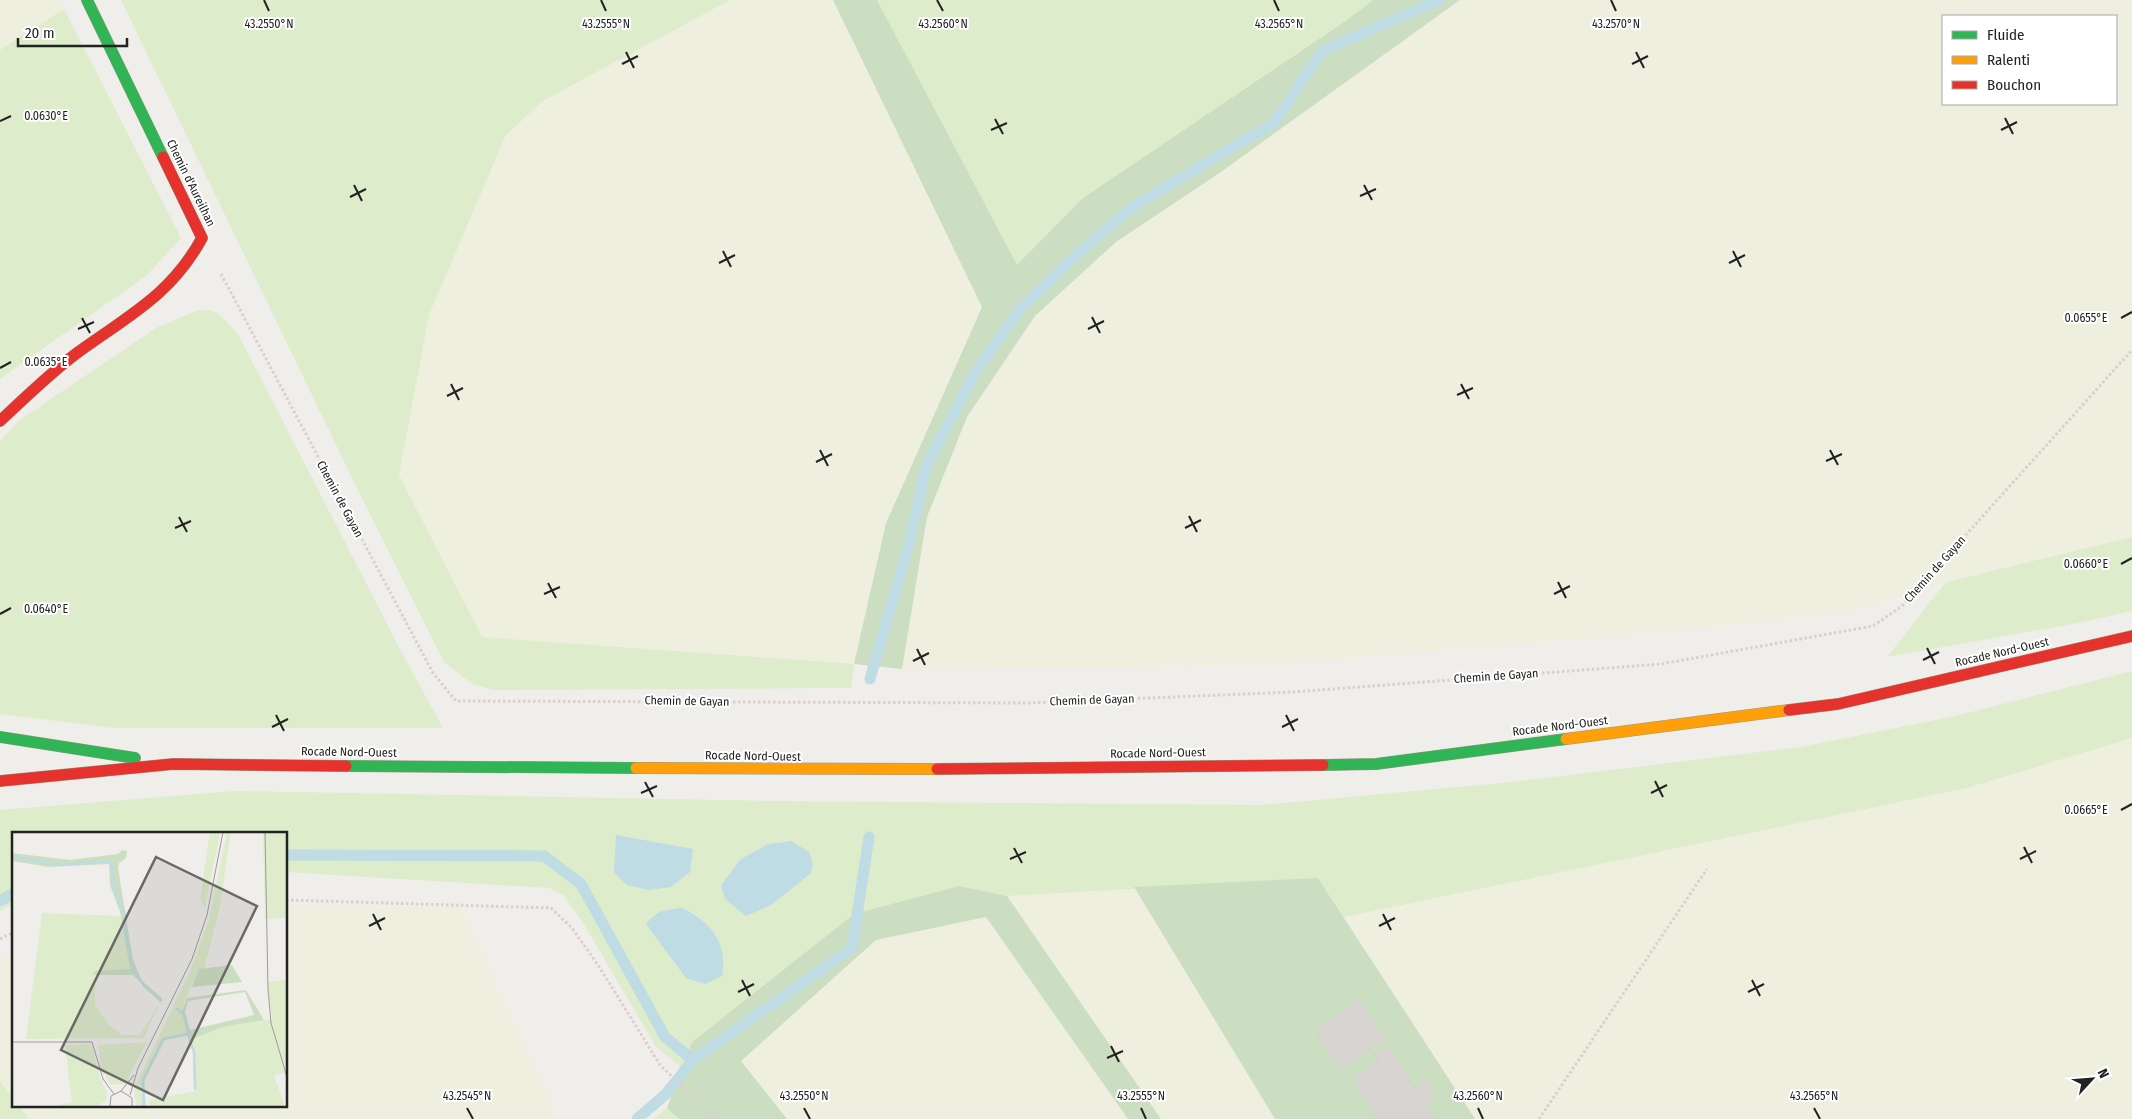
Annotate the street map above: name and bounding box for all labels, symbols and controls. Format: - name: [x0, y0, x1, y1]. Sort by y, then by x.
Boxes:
- scale bar: [18, 15, 126, 47]
- legend: [1942, 15, 2117, 105]
- text: 43.2550°N: [244, 17, 294, 31]
- text: 43.2555°N: [582, 17, 630, 31]
- text: 43.2560°N: [918, 17, 968, 31]
- text: 43.2565°N: [1255, 17, 1303, 31]
- text: 43.2570°N: [1592, 17, 1640, 31]
- text: 20 m: [25, 24, 55, 42]
- text: Fluide: [1987, 26, 2024, 44]
- text: Ralenti: [1987, 51, 2030, 69]
- text: Bouchon: [1987, 76, 2041, 94]
- text: 0.0630°E: [24, 109, 68, 123]
- street label: Chemin d'Aureilhan: [164, 137, 218, 229]
- text: 0.0655°E: [2065, 311, 2108, 325]
- text: 0.0635°E: [25, 355, 68, 369]
- street label: Chemin de Gayan: [314, 458, 366, 540]
- street label: Chemin de Gayan: [1901, 533, 1969, 605]
- text: 0.0660°E: [2064, 557, 2109, 571]
- text: 0.0640°E: [24, 602, 68, 616]
- street label: Rocade Nord-Ouest: [1954, 634, 2050, 670]
- street label: Chemin de Gayan: [1453, 666, 1539, 686]
- street label: Chemin de Gayan: [1049, 692, 1135, 708]
- street label: Chemin de Gayan: [644, 693, 730, 709]
- street label: Rocade Nord-Ouest: [1512, 713, 1608, 739]
- street label: Rocade Nord-Ouest: [301, 744, 397, 760]
- street label: Rocade Nord-Ouest: [1110, 745, 1206, 761]
- street label: Rocade Nord-Ouest: [705, 748, 801, 764]
- text: 0.0665°E: [2064, 803, 2108, 817]
- inset map: [12, 832, 288, 1106]
- north arrow: [2067, 1054, 2117, 1104]
- text: N: [2094, 1066, 2113, 1081]
- text: 43.2545°N: [443, 1089, 491, 1103]
- text: 43.2550°N: [779, 1089, 829, 1103]
- text: 43.2555°N: [1117, 1089, 1165, 1103]
- text: 43.2560°N: [1453, 1089, 1503, 1103]
- text: 43.2565°N: [1790, 1089, 1838, 1103]

